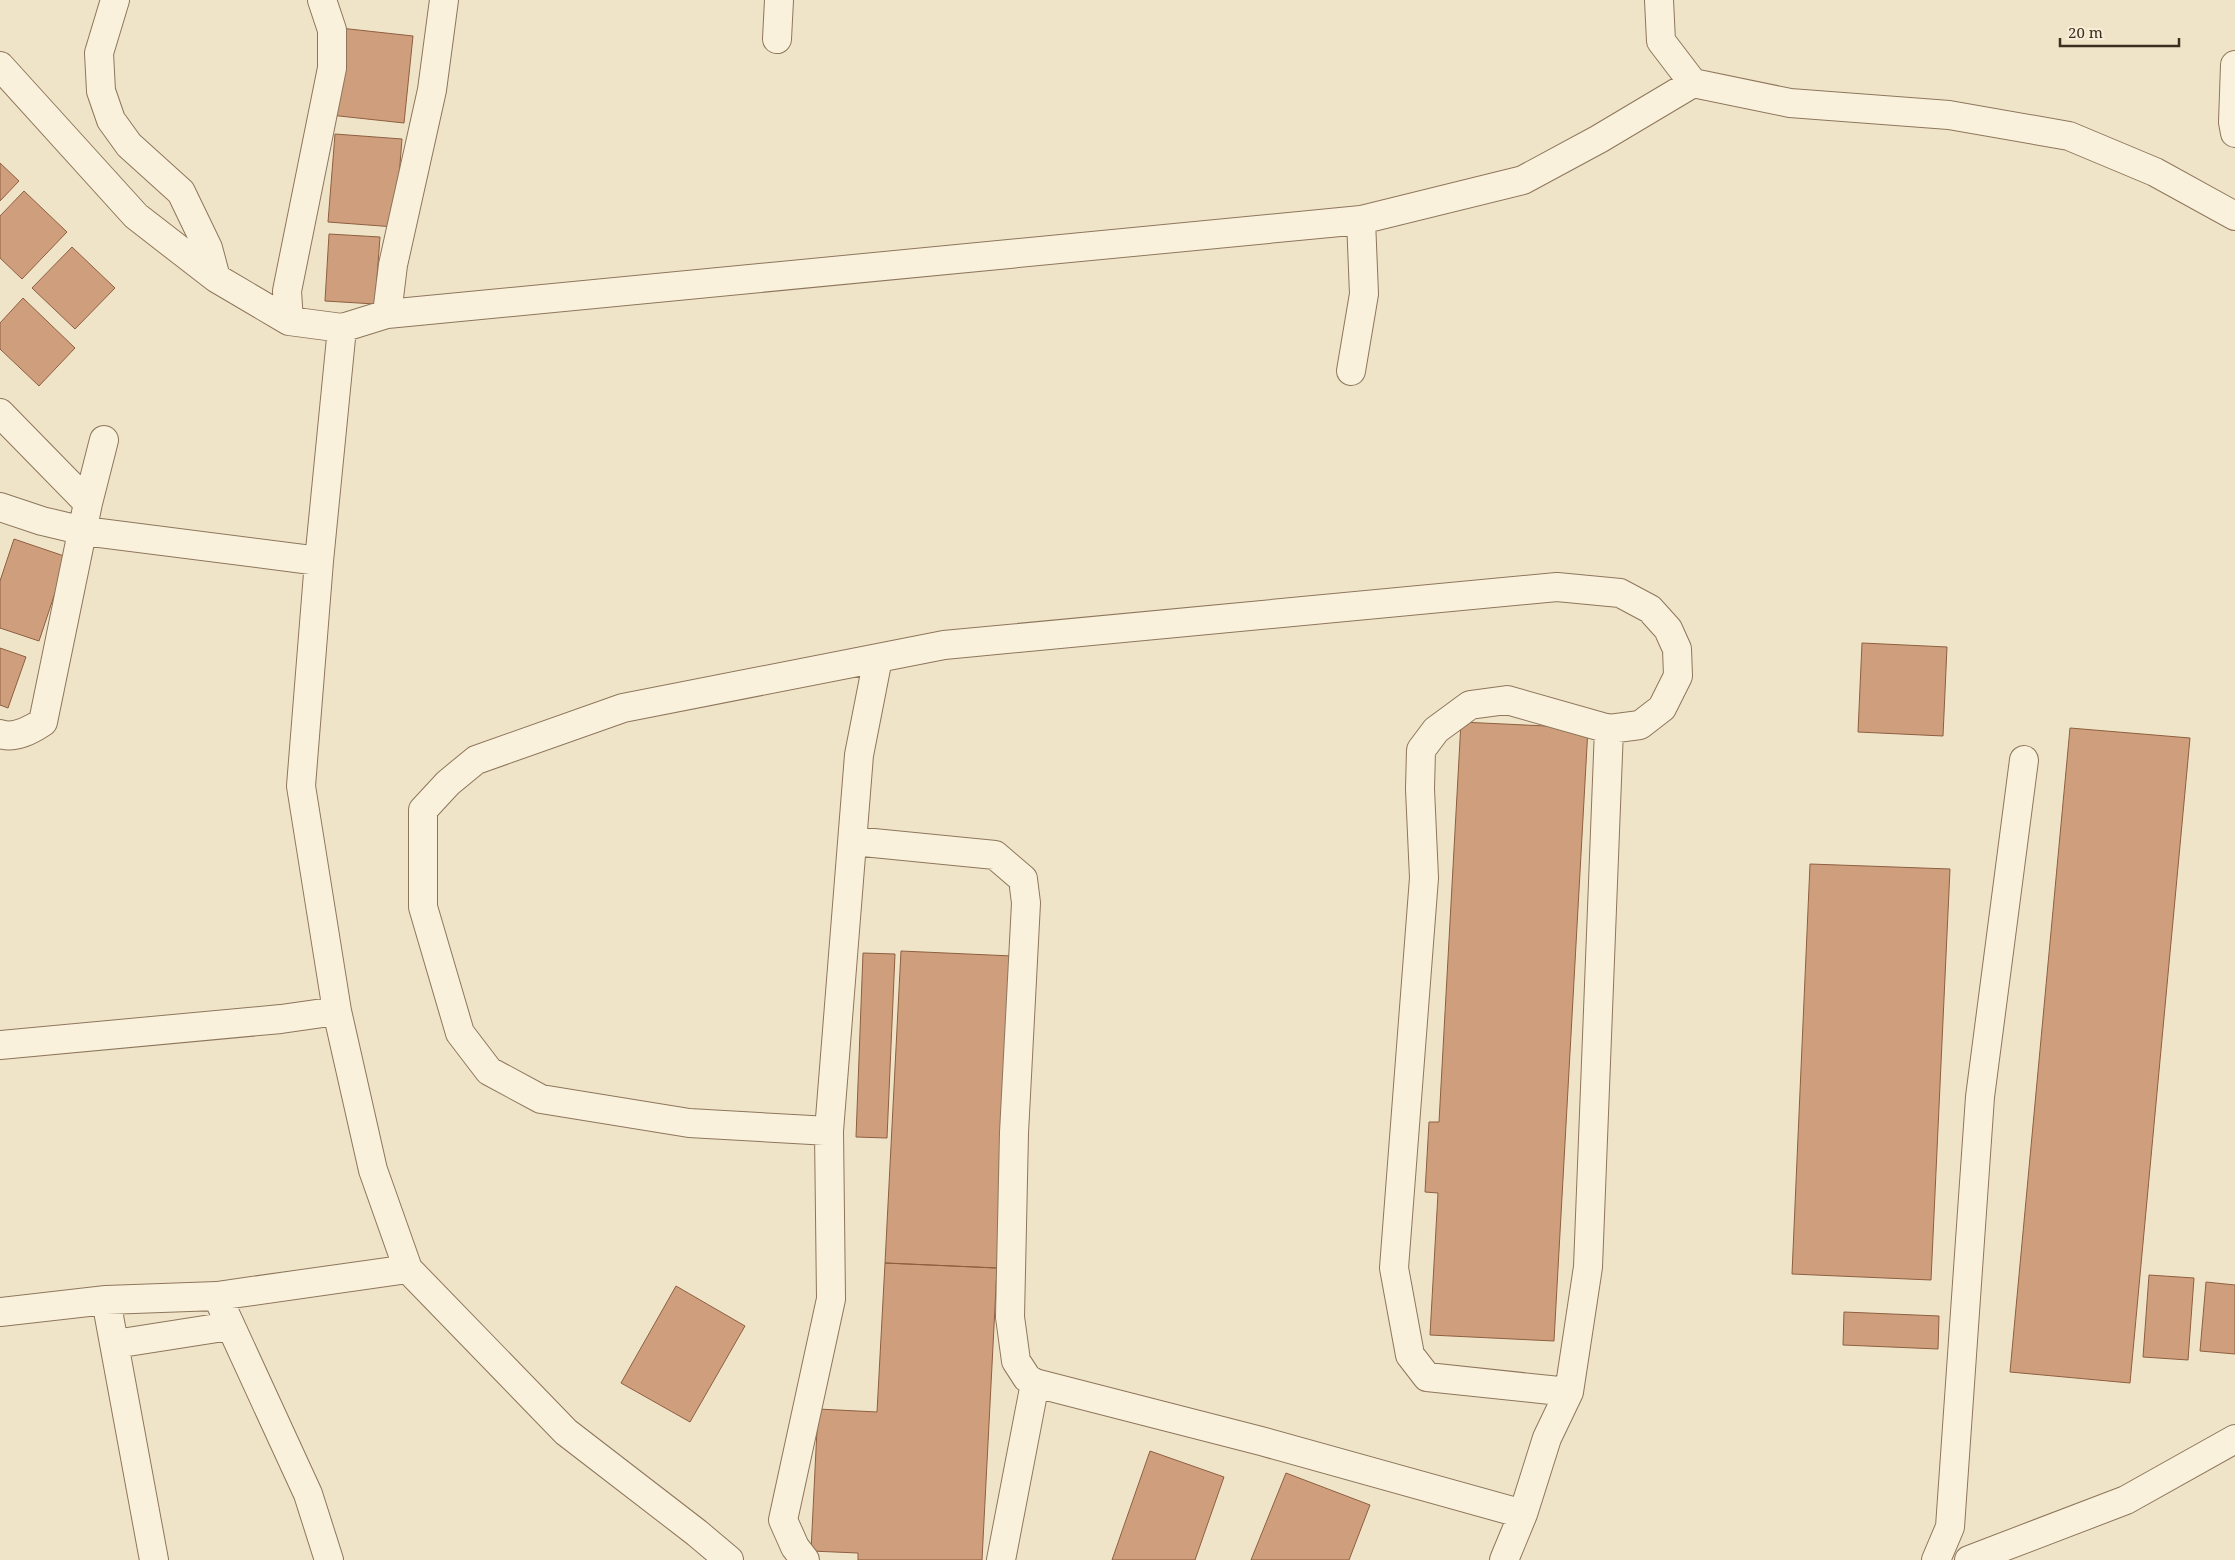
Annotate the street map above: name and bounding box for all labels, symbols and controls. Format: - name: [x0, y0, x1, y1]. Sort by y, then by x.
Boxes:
- scale bar: [2060, 15, 2179, 47]
- text: 20 m: [2068, 22, 2103, 42]

